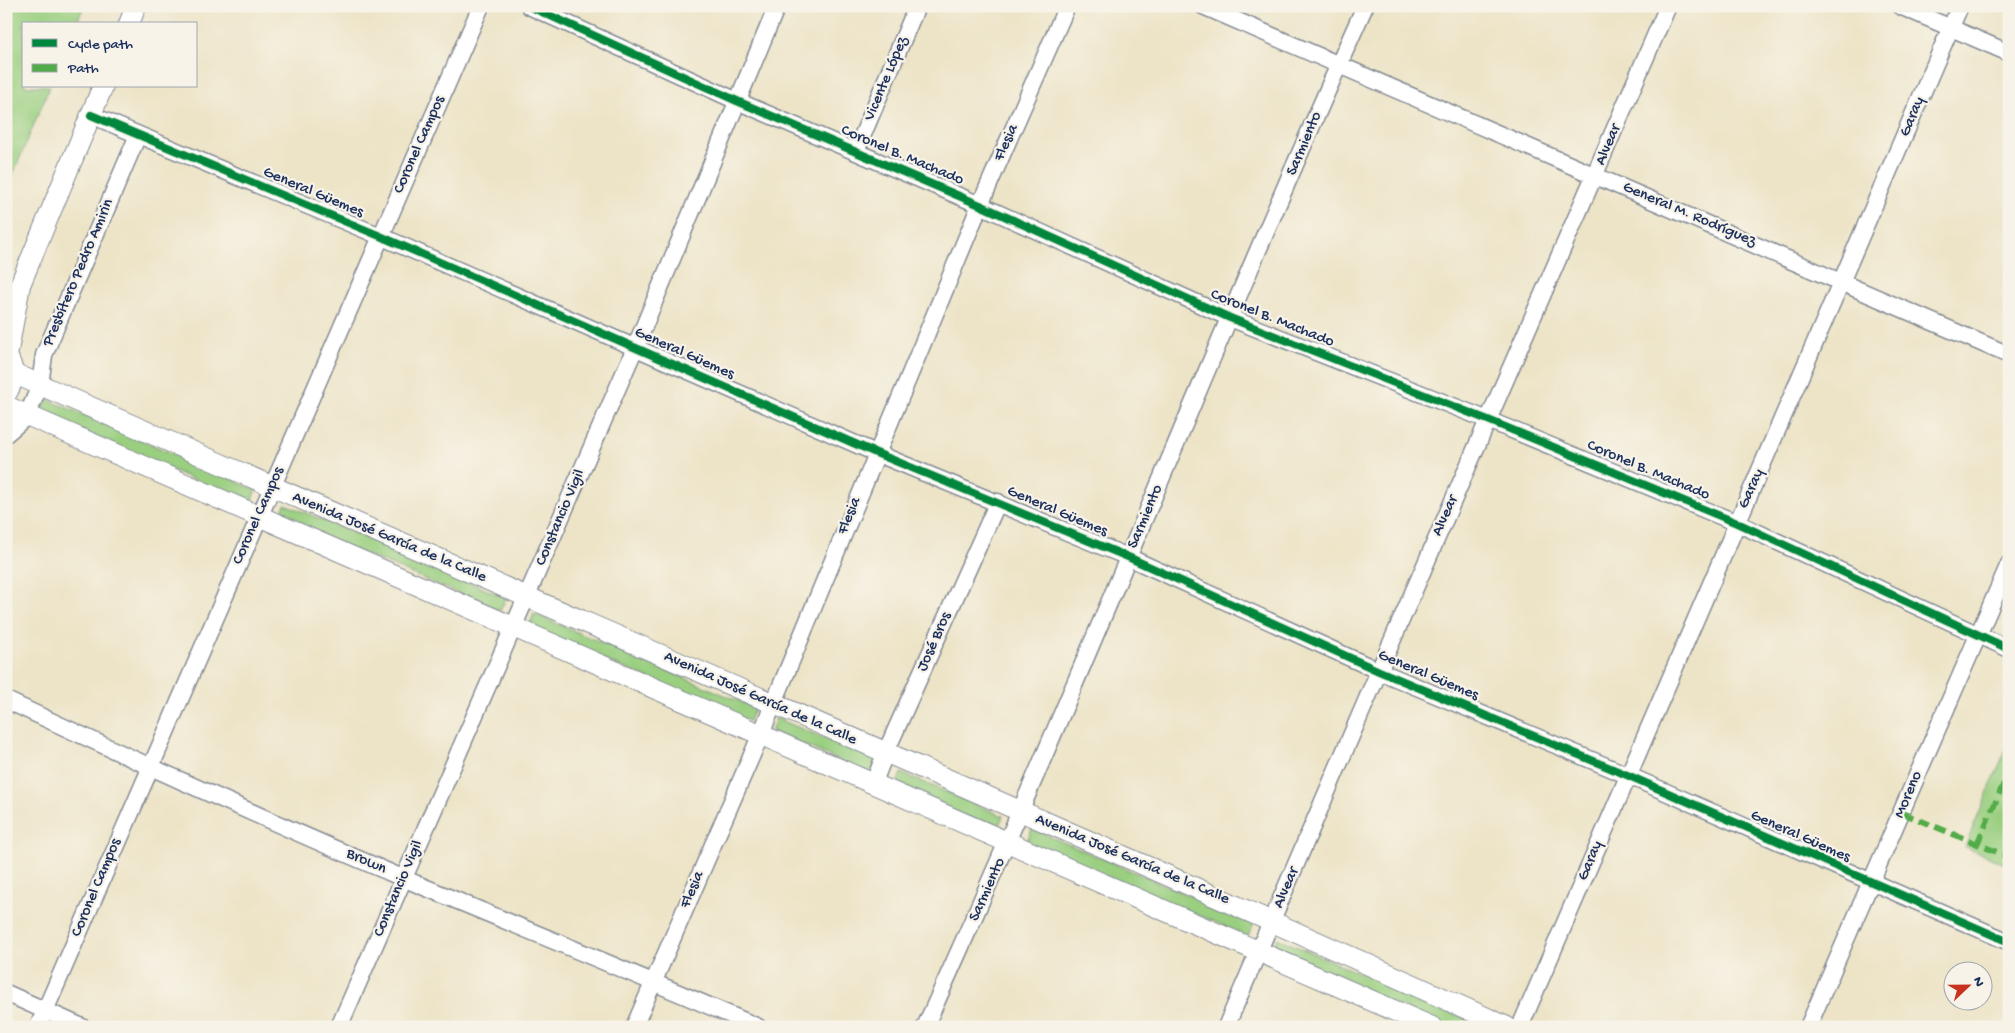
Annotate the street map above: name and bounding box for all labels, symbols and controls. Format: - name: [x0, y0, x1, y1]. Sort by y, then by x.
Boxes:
- legend: [22, 22, 198, 88]
- street label: Vicente López: [860, 33, 914, 125]
- text: Cycle path: [68, 36, 133, 54]
- text: Path: [67, 60, 99, 78]
- street label: Coronel Campos: [390, 92, 451, 197]
- street label: Garay: [1896, 94, 1930, 140]
- street label: Sarmiento: [1283, 109, 1327, 179]
- street label: Alvear: [1592, 120, 1627, 168]
- street label: Flesia: [990, 121, 1024, 165]
- street label: Coronel B. Machado: [838, 122, 966, 190]
- street label: General Güemes: [260, 163, 367, 223]
- street label: General M. Rodríguez: [1619, 178, 1759, 252]
- street label: Presbítero Pedro Amirin: [39, 196, 119, 351]
- street label: Coronel B. Machado: [1207, 286, 1337, 352]
- street label: General Güemes: [631, 323, 738, 385]
- street label: Coronel B. Machado: [1584, 437, 1712, 505]
- street label: Coronel Campos: [229, 463, 290, 568]
- street label: Garay: [1735, 466, 1769, 512]
- street label: Constancio Vigil: [532, 467, 590, 569]
- street label: General Güemes: [1004, 482, 1111, 542]
- street label: Sarmiento: [1124, 482, 1168, 552]
- street label: Avenida José García de la Calle: [289, 488, 490, 588]
- street label: Alvear: [1429, 491, 1464, 539]
- street label: Flesia: [834, 494, 866, 538]
- street label: José Bros: [914, 608, 957, 675]
- street label: General Güemes: [1375, 646, 1482, 706]
- street label: Avenida José García de la Calle: [661, 648, 860, 751]
- street label: Moreno: [1891, 769, 1927, 821]
- street label: General Güemes: [1747, 806, 1854, 868]
- street label: Avenida José García de la Calle: [1032, 810, 1233, 910]
- street label: Coronel Campos: [68, 835, 127, 940]
- street label: Constancio Vigil: [370, 838, 428, 940]
- street label: Garay: [1574, 838, 1608, 884]
- street label: Brown: [342, 844, 389, 879]
- street label: Sarmiento: [966, 855, 1010, 925]
- street label: Alvear: [1270, 863, 1305, 911]
- street label: Flesia: [676, 868, 710, 912]
- north arrow: [1942, 960, 1992, 1010]
- text: N: [1968, 975, 1987, 989]

